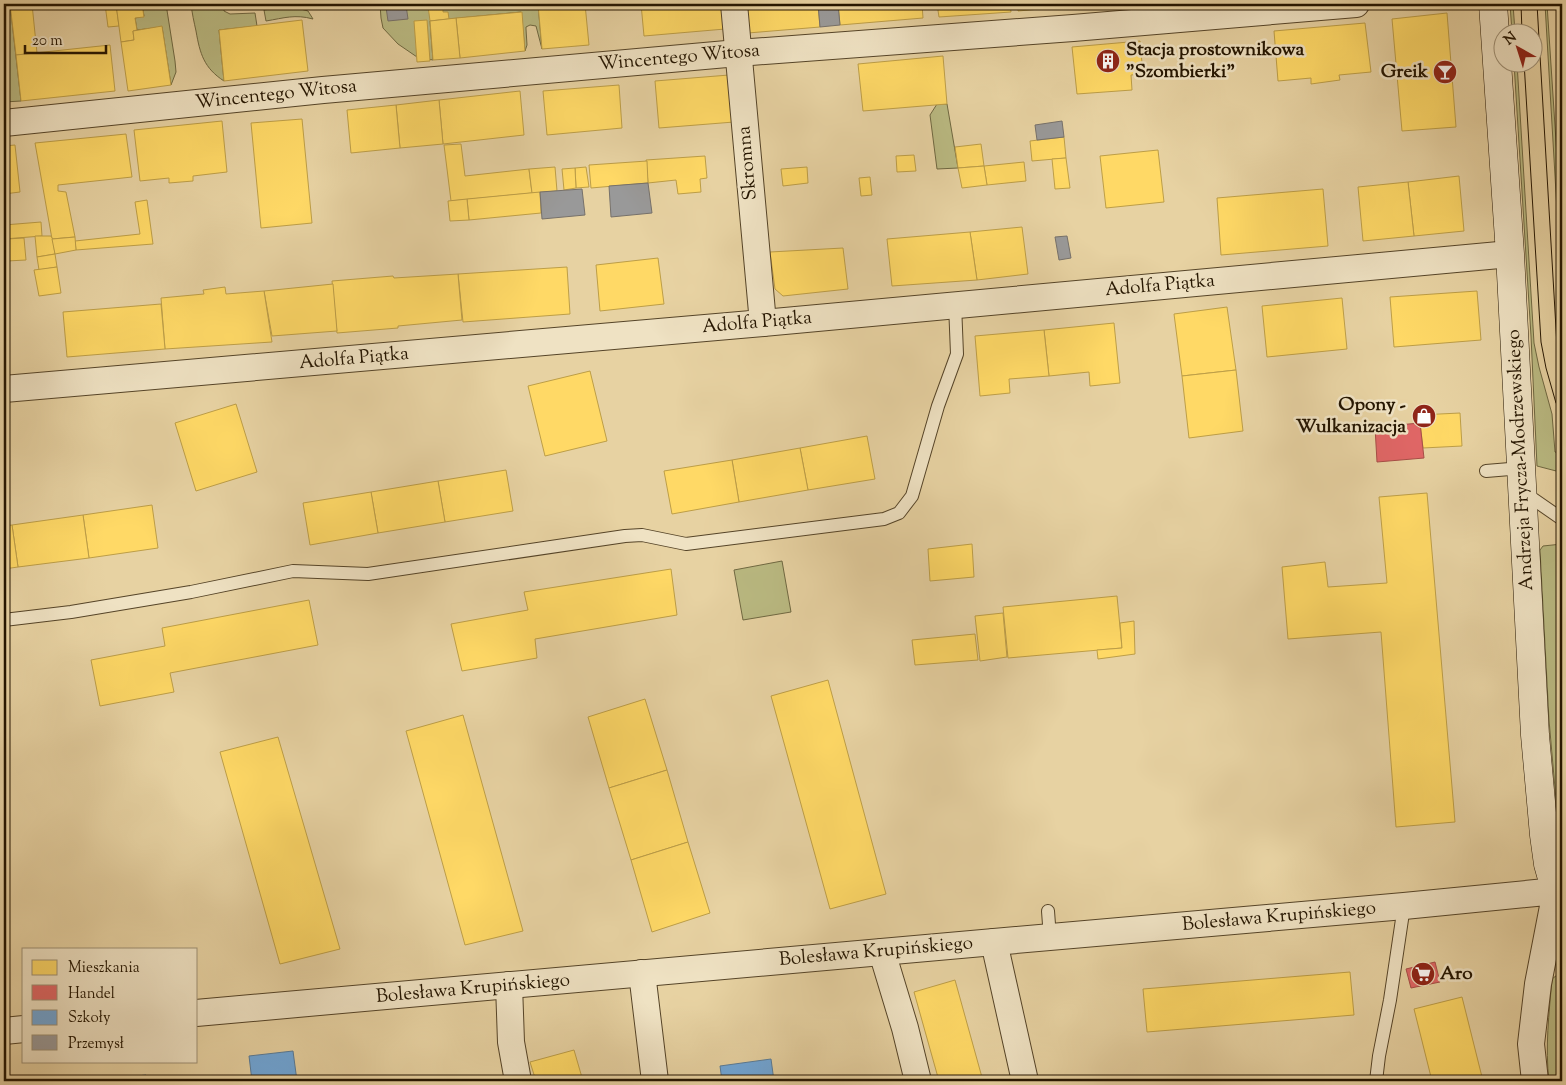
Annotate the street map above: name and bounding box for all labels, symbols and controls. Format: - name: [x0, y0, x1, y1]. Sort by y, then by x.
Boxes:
- scale bar: [25, 22, 106, 54]
- north arrow: [1494, 22, 1544, 72]
- text: N: [1500, 28, 1522, 51]
- text: 20 m: [32, 31, 63, 52]
- street label: Wincentego Witosa: [597, 37, 761, 79]
- place label: Stacja prostownikowa "Szombierki": [1126, 37, 1305, 86]
- building icon: Stacja prostownikowa "Szombierki": [1095, 48, 1121, 74]
- place label: Greik: [1381, 59, 1429, 86]
- bar icon: Greik: [1432, 59, 1458, 85]
- street label: Wincentego Witosa: [194, 73, 358, 117]
- street label: Skromna: [731, 124, 765, 201]
- street label: Adolfa Piątka: [1104, 268, 1216, 304]
- street label: Adolfa Piątka: [701, 305, 813, 341]
- street label: Andrzeja Frycza-Modrzewskiego: [1501, 329, 1541, 591]
- street label: Adolfa Piątka: [298, 341, 410, 377]
- place label: Opony - Wulkanizacja: [1296, 392, 1406, 441]
- shop icon: Opony - Wulkanizacja: [1411, 403, 1437, 429]
- street label: Bolesława Krupińskiego: [1181, 895, 1377, 939]
- street label: Bolesława Krupińskiego: [778, 930, 974, 974]
- legend: [22, 948, 198, 1062]
- text: Mieszkania: [68, 958, 140, 979]
- supermarket icon: Aro: [1410, 961, 1436, 987]
- place label: Aro: [1440, 961, 1473, 988]
- street label: Bolesława Krupińskiego: [375, 967, 571, 1011]
- text: Handel: [68, 984, 115, 1005]
- text: Szkoły: [68, 1008, 111, 1029]
- text: Przemysł: [68, 1034, 124, 1055]

